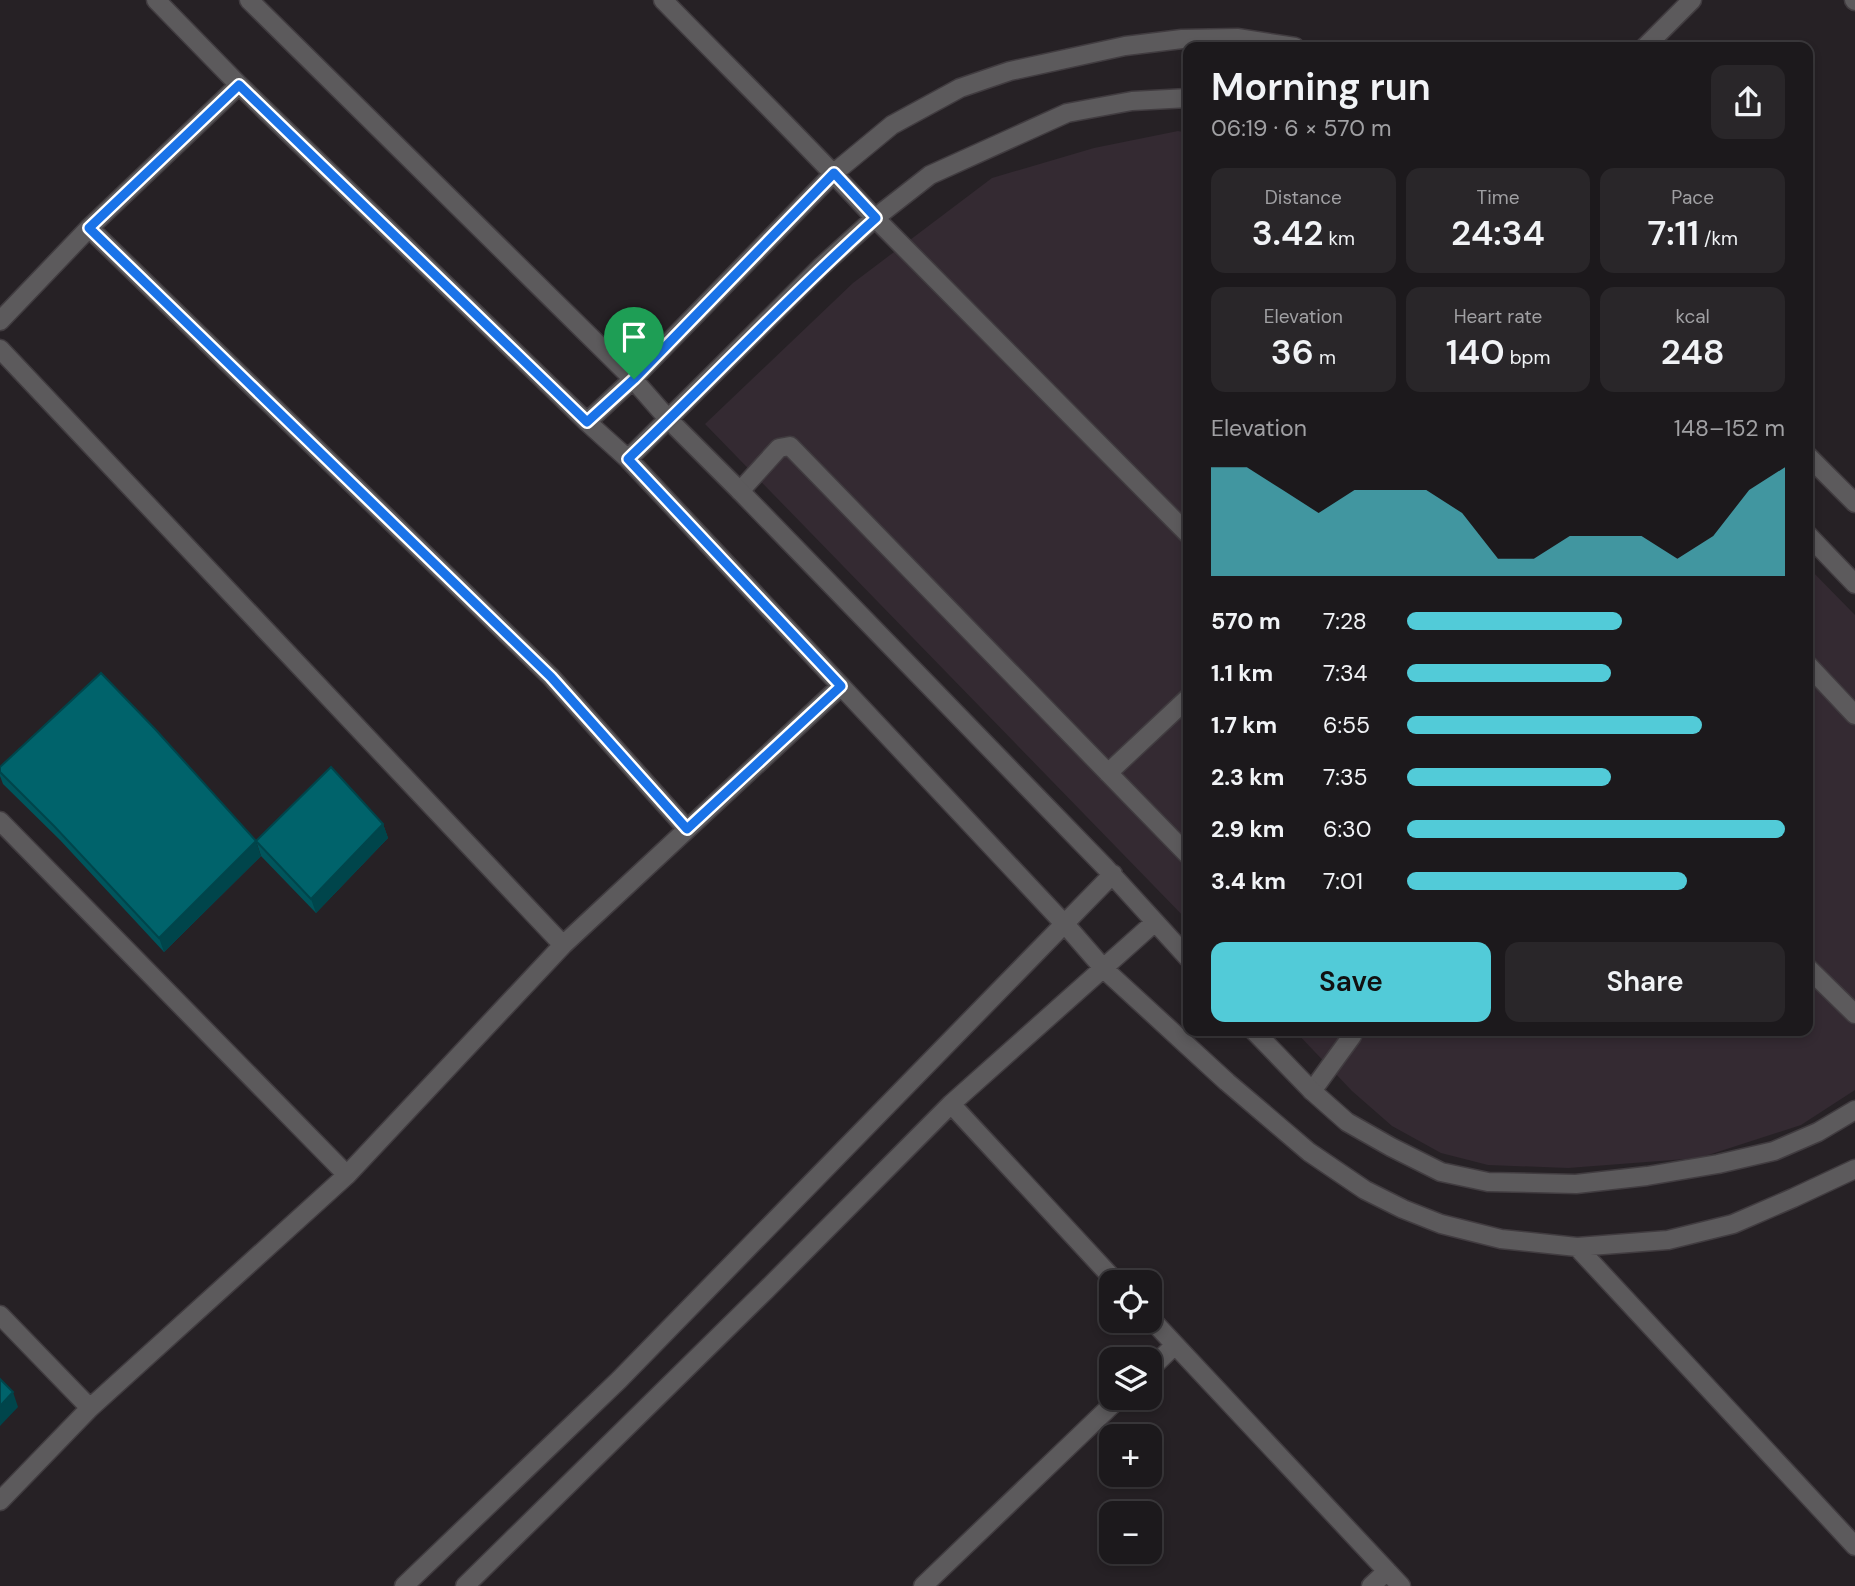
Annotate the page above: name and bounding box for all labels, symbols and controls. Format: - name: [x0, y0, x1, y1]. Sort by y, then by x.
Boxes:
- text: Morning run: [1211, 62, 1431, 112]
- button: share: [1711, 65, 1785, 139]
- text: 06:19 · 6 × 570 m: [1211, 113, 1392, 143]
- text: Distance: [1265, 185, 1342, 210]
- text: Time: [1477, 185, 1519, 210]
- text: Pace: [1671, 185, 1714, 210]
- text: 3.42: [1252, 210, 1323, 256]
- text: 24:34: [1451, 210, 1545, 256]
- text: 7:11: [1647, 210, 1699, 256]
- text: km: [1323, 226, 1355, 251]
- text: /km: [1699, 226, 1738, 251]
- text: Elevation: [1264, 304, 1343, 329]
- text: Heart rate: [1454, 304, 1542, 329]
- text: kcal: [1675, 304, 1710, 329]
- pin: [604, 307, 664, 379]
- icon: arrive: [615, 318, 653, 356]
- text: 36: [1271, 329, 1314, 375]
- text: 140: [1446, 329, 1505, 375]
- text: 248: [1661, 329, 1725, 375]
- text: m: [1314, 345, 1336, 370]
- text: bpm: [1505, 345, 1550, 370]
- text: Elevation: [1211, 413, 1307, 443]
- text: 148–152 m: [1674, 413, 1785, 443]
- text: 570 m: [1211, 606, 1281, 636]
- text: 7:28: [1323, 606, 1367, 636]
- text: 1.1 km: [1211, 658, 1273, 688]
- text: 7:34: [1323, 658, 1367, 688]
- text: 1.7 km: [1211, 710, 1277, 740]
- text: 6:55: [1323, 710, 1370, 740]
- text: 2.3 km: [1211, 762, 1284, 792]
- text: 7:35: [1323, 762, 1368, 792]
- text: 2.9 km: [1211, 814, 1284, 844]
- text: 6:30: [1323, 814, 1371, 844]
- text: 3.4 km: [1211, 866, 1286, 896]
- text: 7:01: [1323, 866, 1363, 896]
- button: Save: [1211, 942, 1491, 1022]
- button: Share: [1505, 942, 1785, 1022]
- map controls: [1099, 1270, 1162, 1564]
- button: locate: [1099, 1270, 1162, 1333]
- button: layers: [1099, 1347, 1162, 1410]
- button: +: [1099, 1424, 1162, 1487]
- button: −: [1099, 1501, 1162, 1564]

